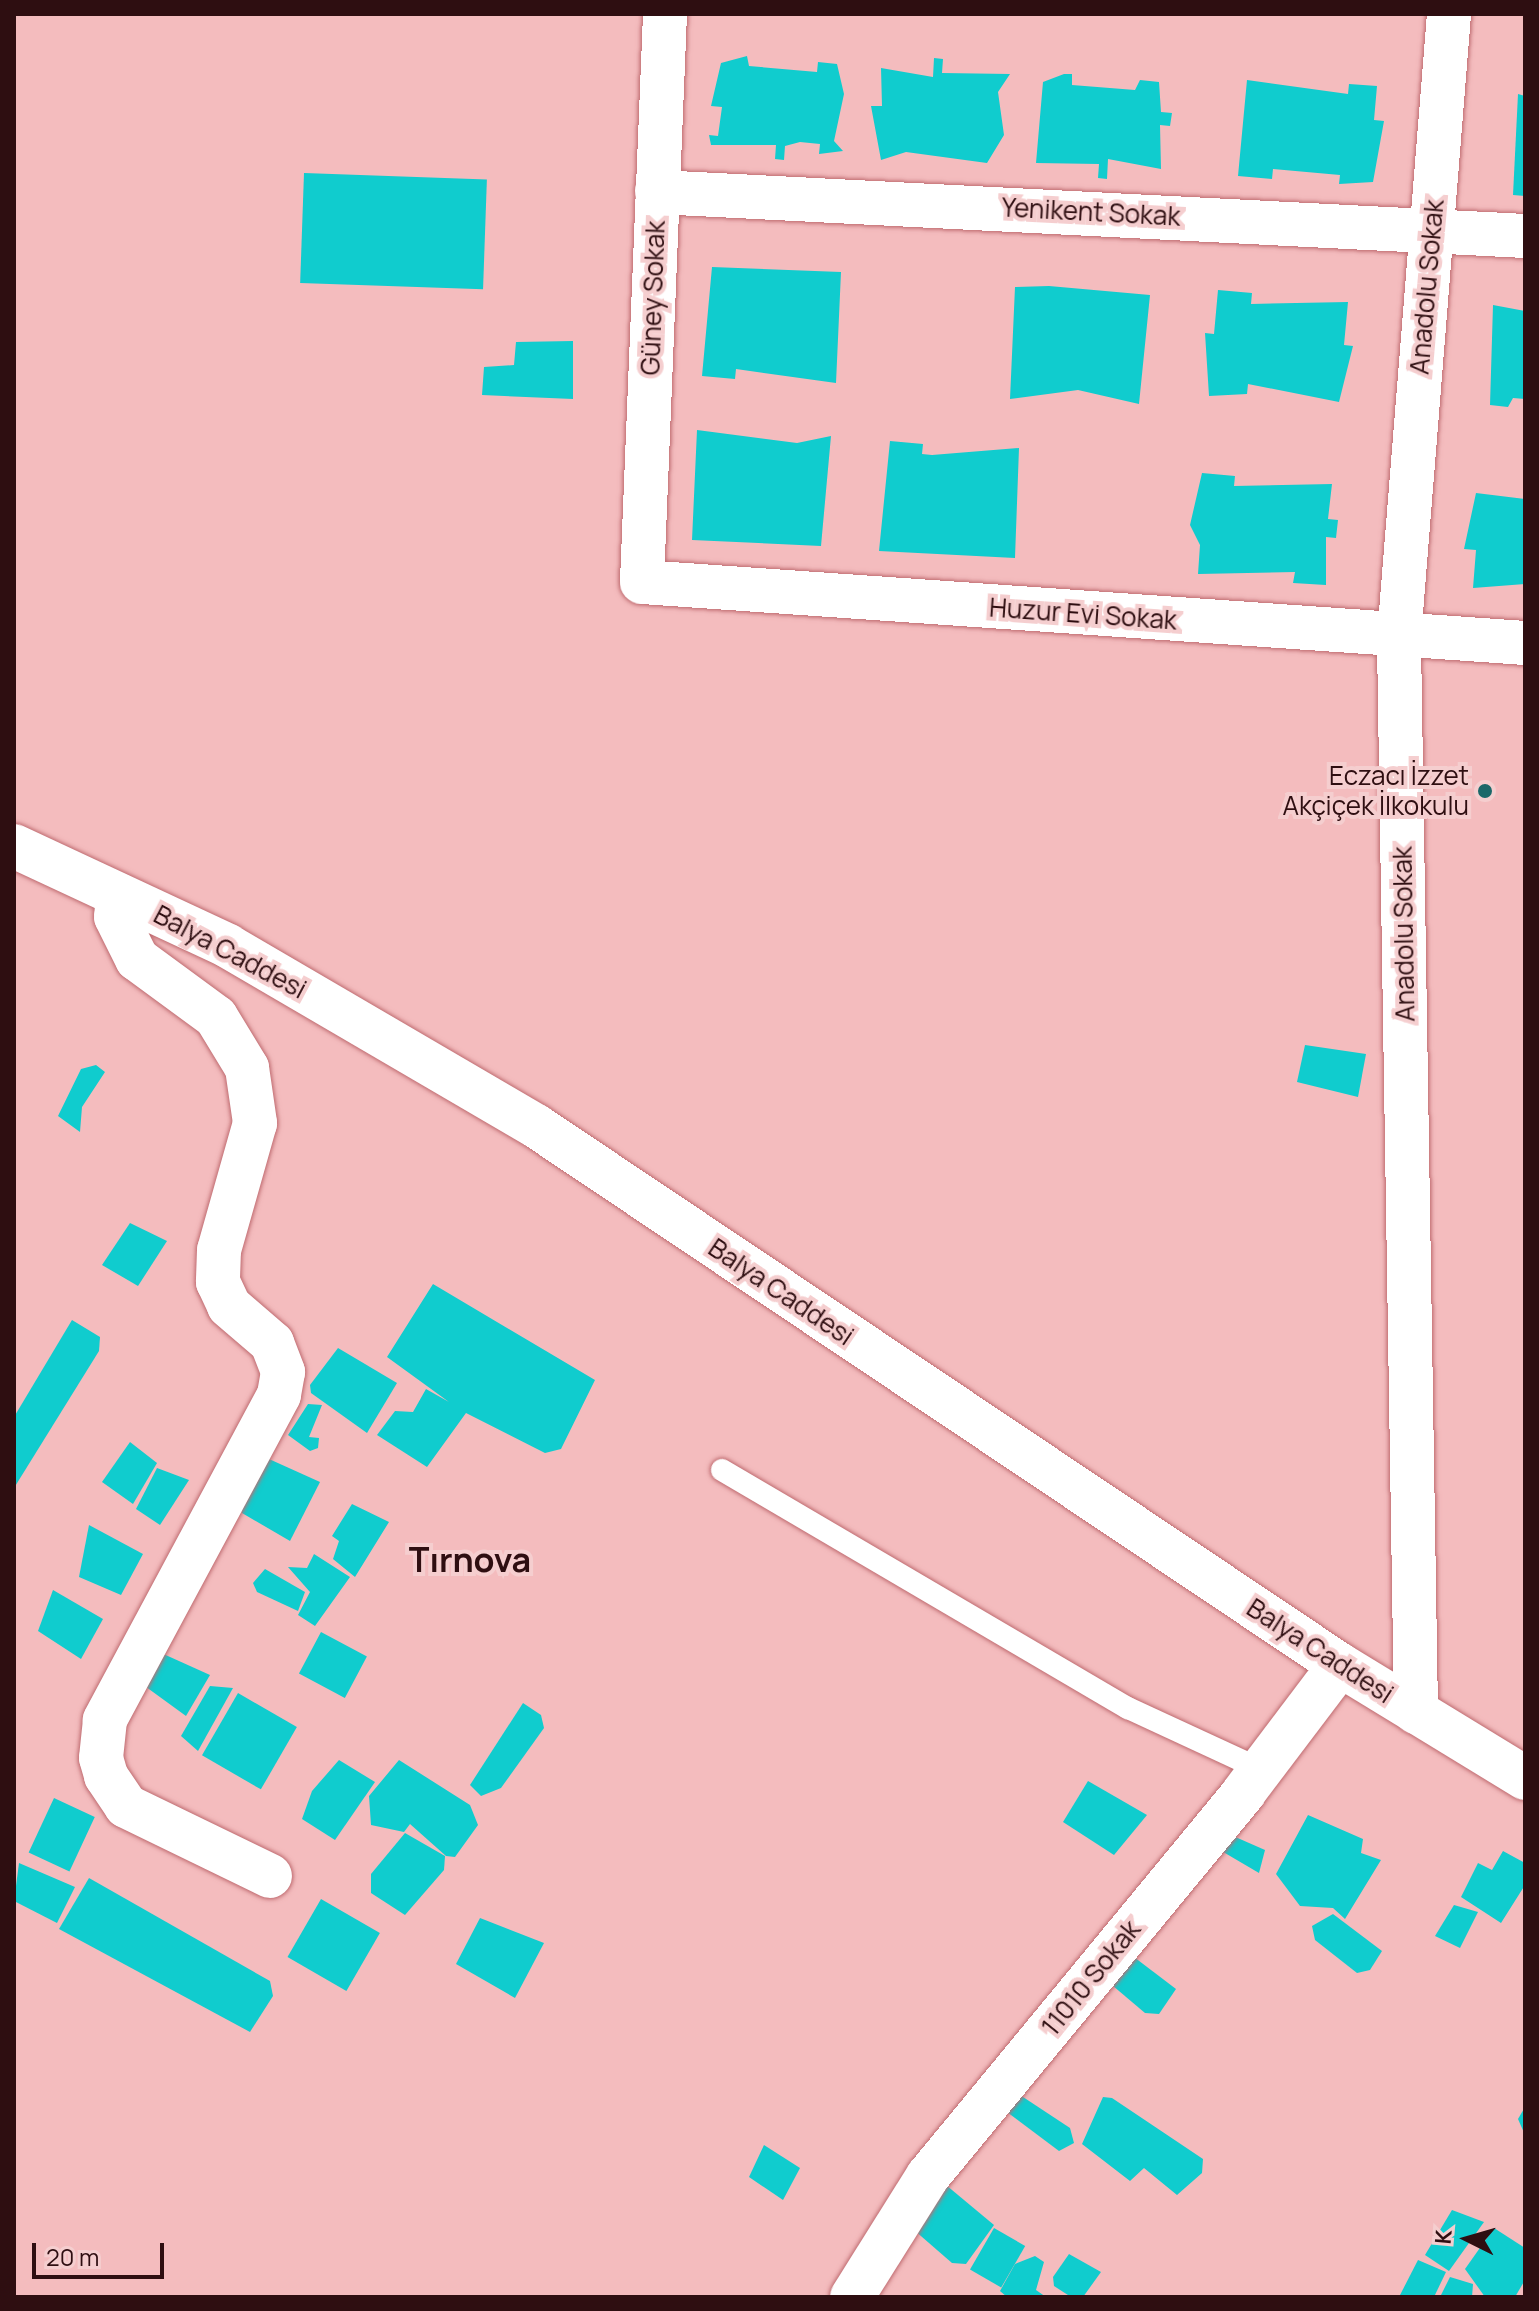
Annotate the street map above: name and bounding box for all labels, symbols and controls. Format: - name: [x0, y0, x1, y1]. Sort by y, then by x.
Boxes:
- street label: Yenikent Sokak: [1001, 192, 1181, 232]
- street label: Anadolu Sokak: [1404, 198, 1450, 376]
- street label: Güney Sokak: [635, 220, 671, 376]
- street label: Huzur Evi Sokak: [988, 592, 1178, 636]
- place label: Eczacı İzzet Akçiçek İlkokulu: [1283, 760, 1469, 822]
- marker: Eczacı İzzet Akçiçek İlkokulu: [1476, 782, 1494, 800]
- street label: Anadolu Sokak: [1387, 846, 1421, 1022]
- street label: Balya Caddesi: [148, 899, 312, 1005]
- street label: Balya Caddesi: [703, 1232, 859, 1352]
- district label: Tırnova: [409, 1540, 531, 1580]
- street label: Balya Caddesi: [1241, 1592, 1399, 1710]
- street label: 11010 Sokak: [1035, 1914, 1147, 2042]
- north arrow: [1427, 2199, 1507, 2279]
- scale bar: [36, 2227, 168, 2277]
- text: K: [1428, 2229, 1459, 2245]
- text: 20 m: [46, 2240, 99, 2273]

